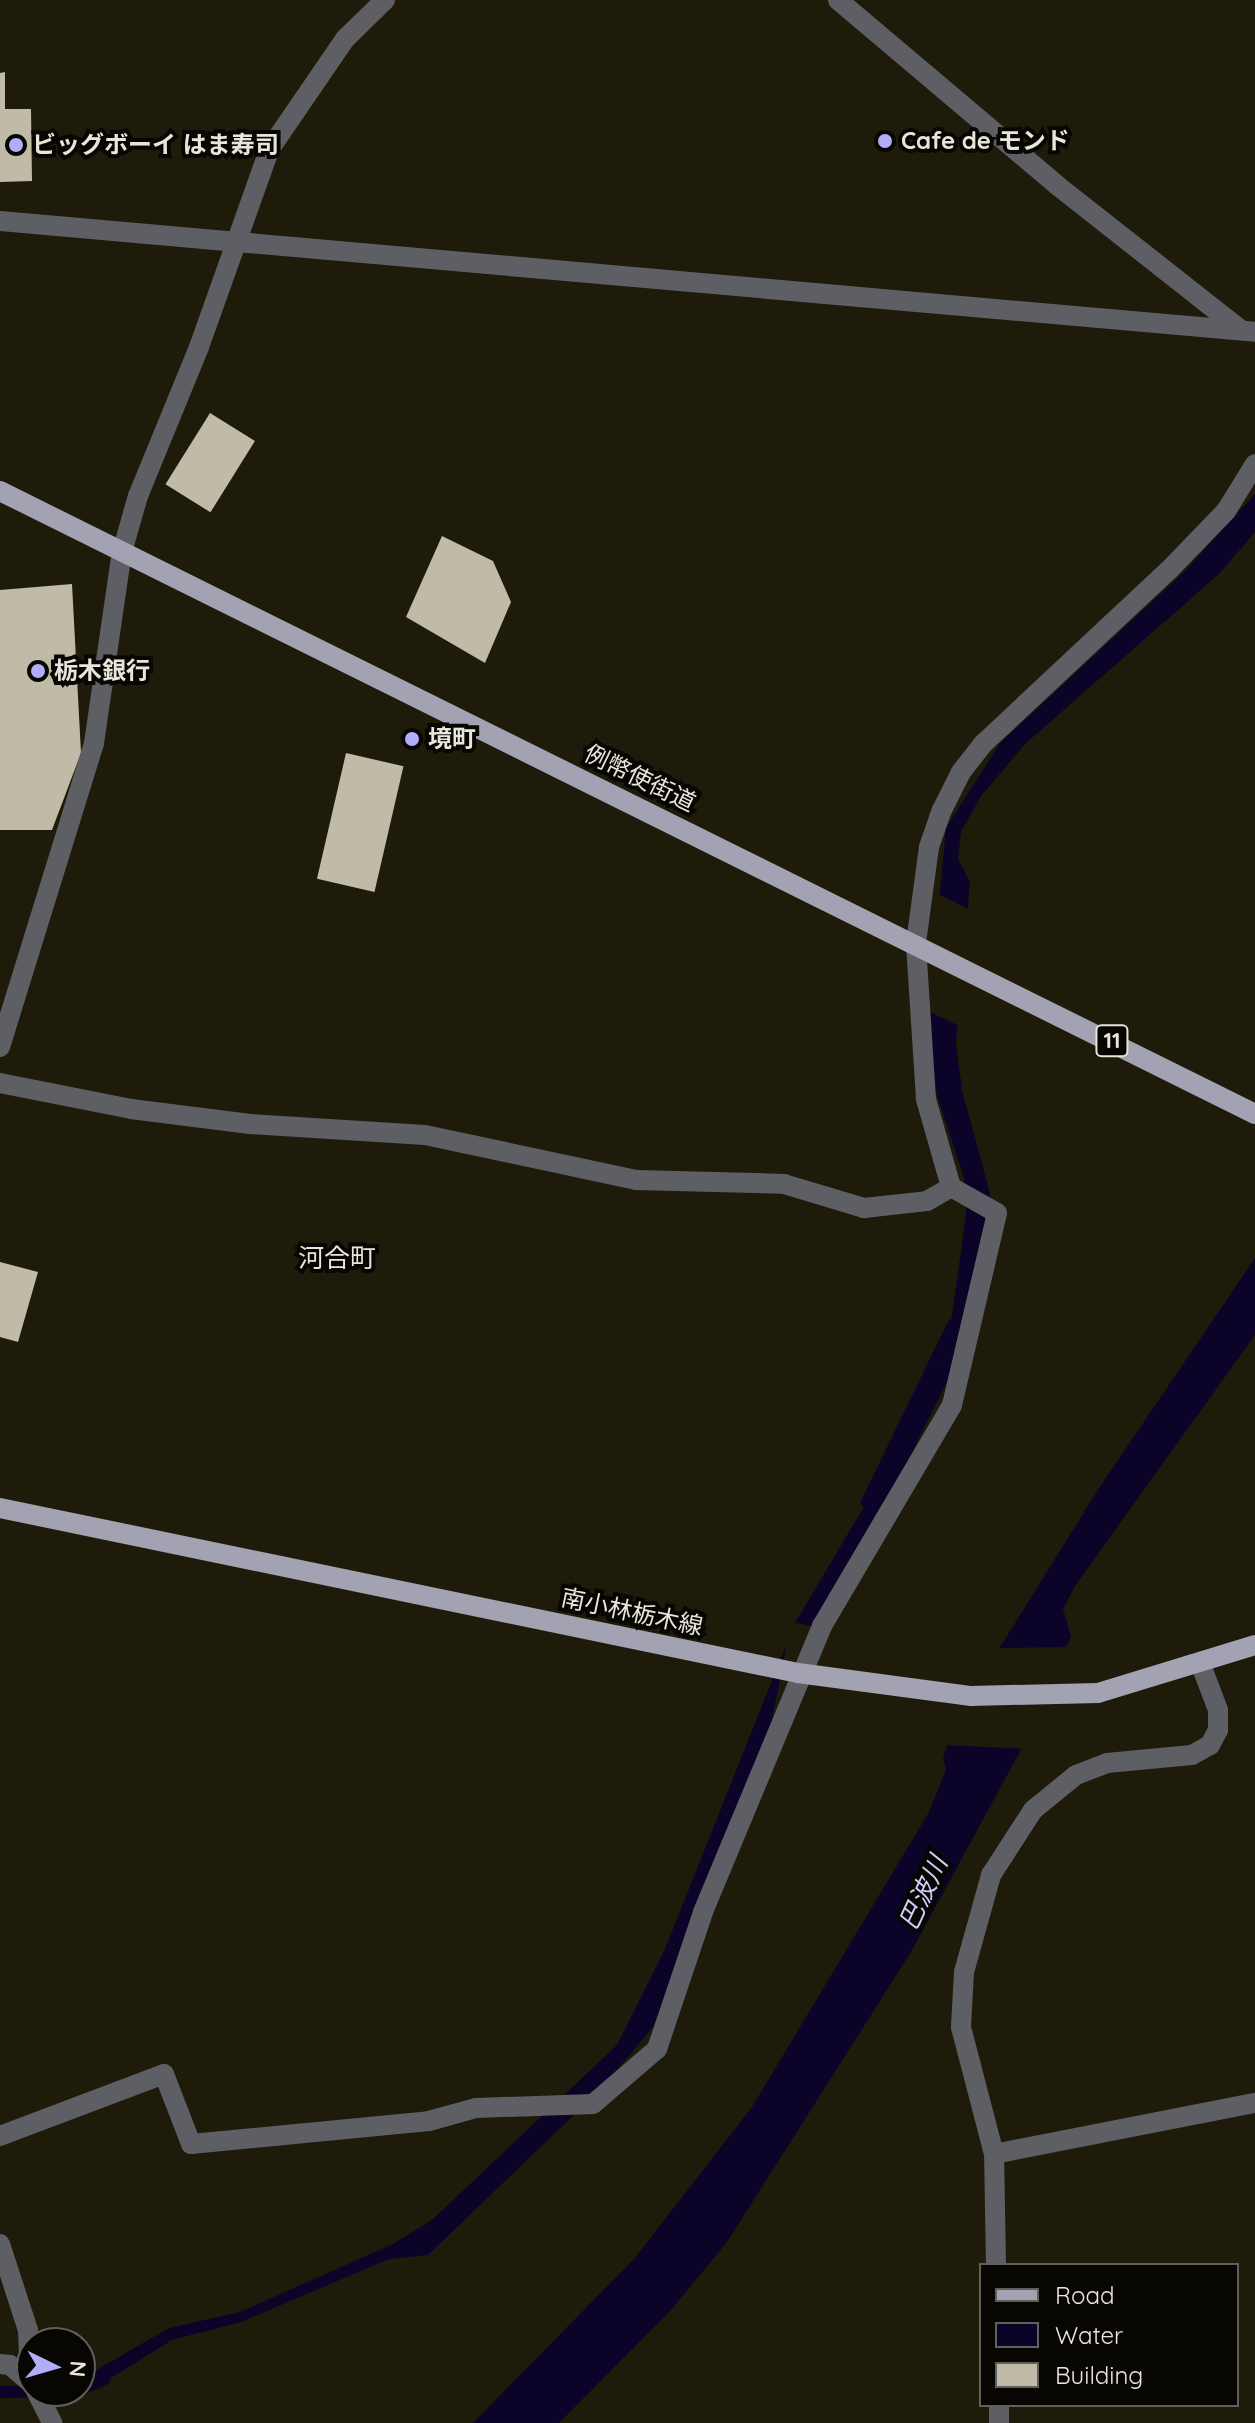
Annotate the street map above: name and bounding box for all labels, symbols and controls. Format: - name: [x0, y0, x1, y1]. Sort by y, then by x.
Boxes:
- place label: Cafe de モンド: [901, 127, 1070, 155]
- place label: ビッグボーイ はま寿司: [32, 131, 279, 159]
- marker: Cafe de モンド: [876, 132, 894, 150]
- marker: ビッグボーイ はま寿司: [7, 136, 25, 154]
- place label: 栃木銀行: [54, 657, 150, 685]
- marker: 栃木銀行: [29, 662, 47, 680]
- place label: 境町: [428, 725, 476, 753]
- marker: 境町: [403, 730, 421, 748]
- street label: 例幣使街道: [580, 739, 700, 817]
- road number: 11: [1094, 1023, 1130, 1059]
- district label: 河合町: [298, 1242, 376, 1274]
- street label: 南小林栃木線: [559, 1583, 705, 1641]
- water label: 巴波川: [892, 1851, 954, 1935]
- legend: [979, 2263, 1239, 2407]
- text: Road: [1055, 2280, 1115, 2310]
- text: Water: [1055, 2320, 1123, 2350]
- north arrow: [16, 2327, 96, 2407]
- text: N: [63, 2360, 93, 2378]
- text: Building: [1055, 2360, 1143, 2390]

